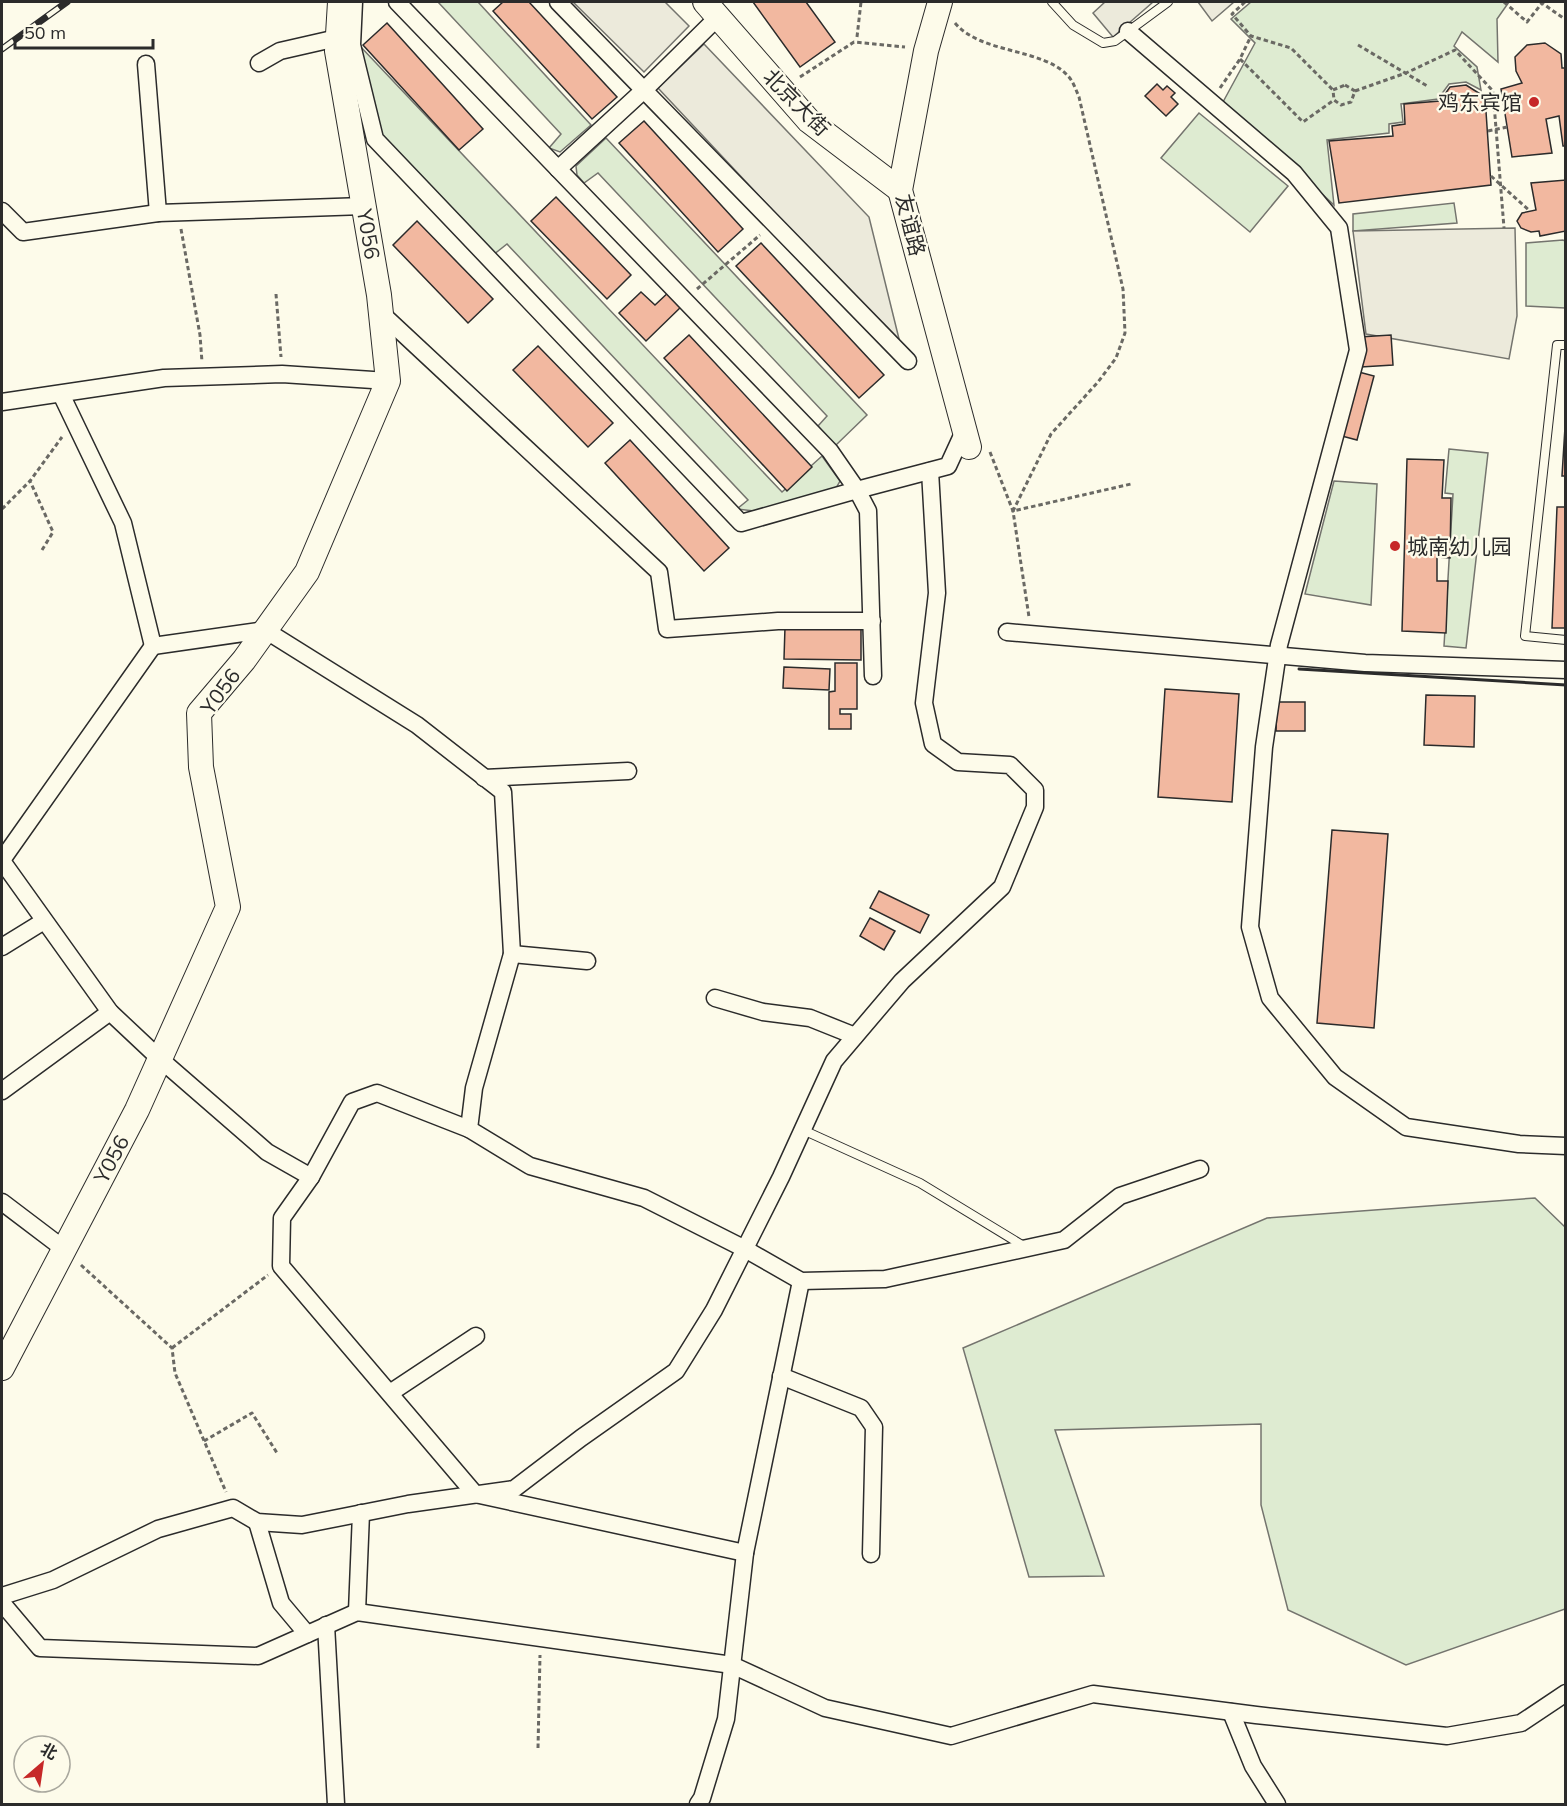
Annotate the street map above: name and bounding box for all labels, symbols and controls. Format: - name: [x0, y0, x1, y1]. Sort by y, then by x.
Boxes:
- scale bar: [15, 12, 153, 50]
- text: 50 m: [24, 21, 66, 44]
- street label: 北京大街: [758, 63, 836, 141]
- place label: 鸡东宾馆: [1438, 89, 1522, 115]
- marker: 鸡东宾馆: [1527, 95, 1541, 109]
- street label: 友谊路: [891, 191, 931, 259]
- street label: Y056: [352, 206, 386, 261]
- place label: 城南幼儿园: [1407, 533, 1512, 559]
- marker: 城南幼儿园: [1388, 539, 1402, 553]
- street label: Y056: [194, 663, 245, 720]
- street label: Y056: [87, 1131, 134, 1188]
- north arrow: [12, 1734, 72, 1794]
- text: 北: [37, 1738, 61, 1764]

